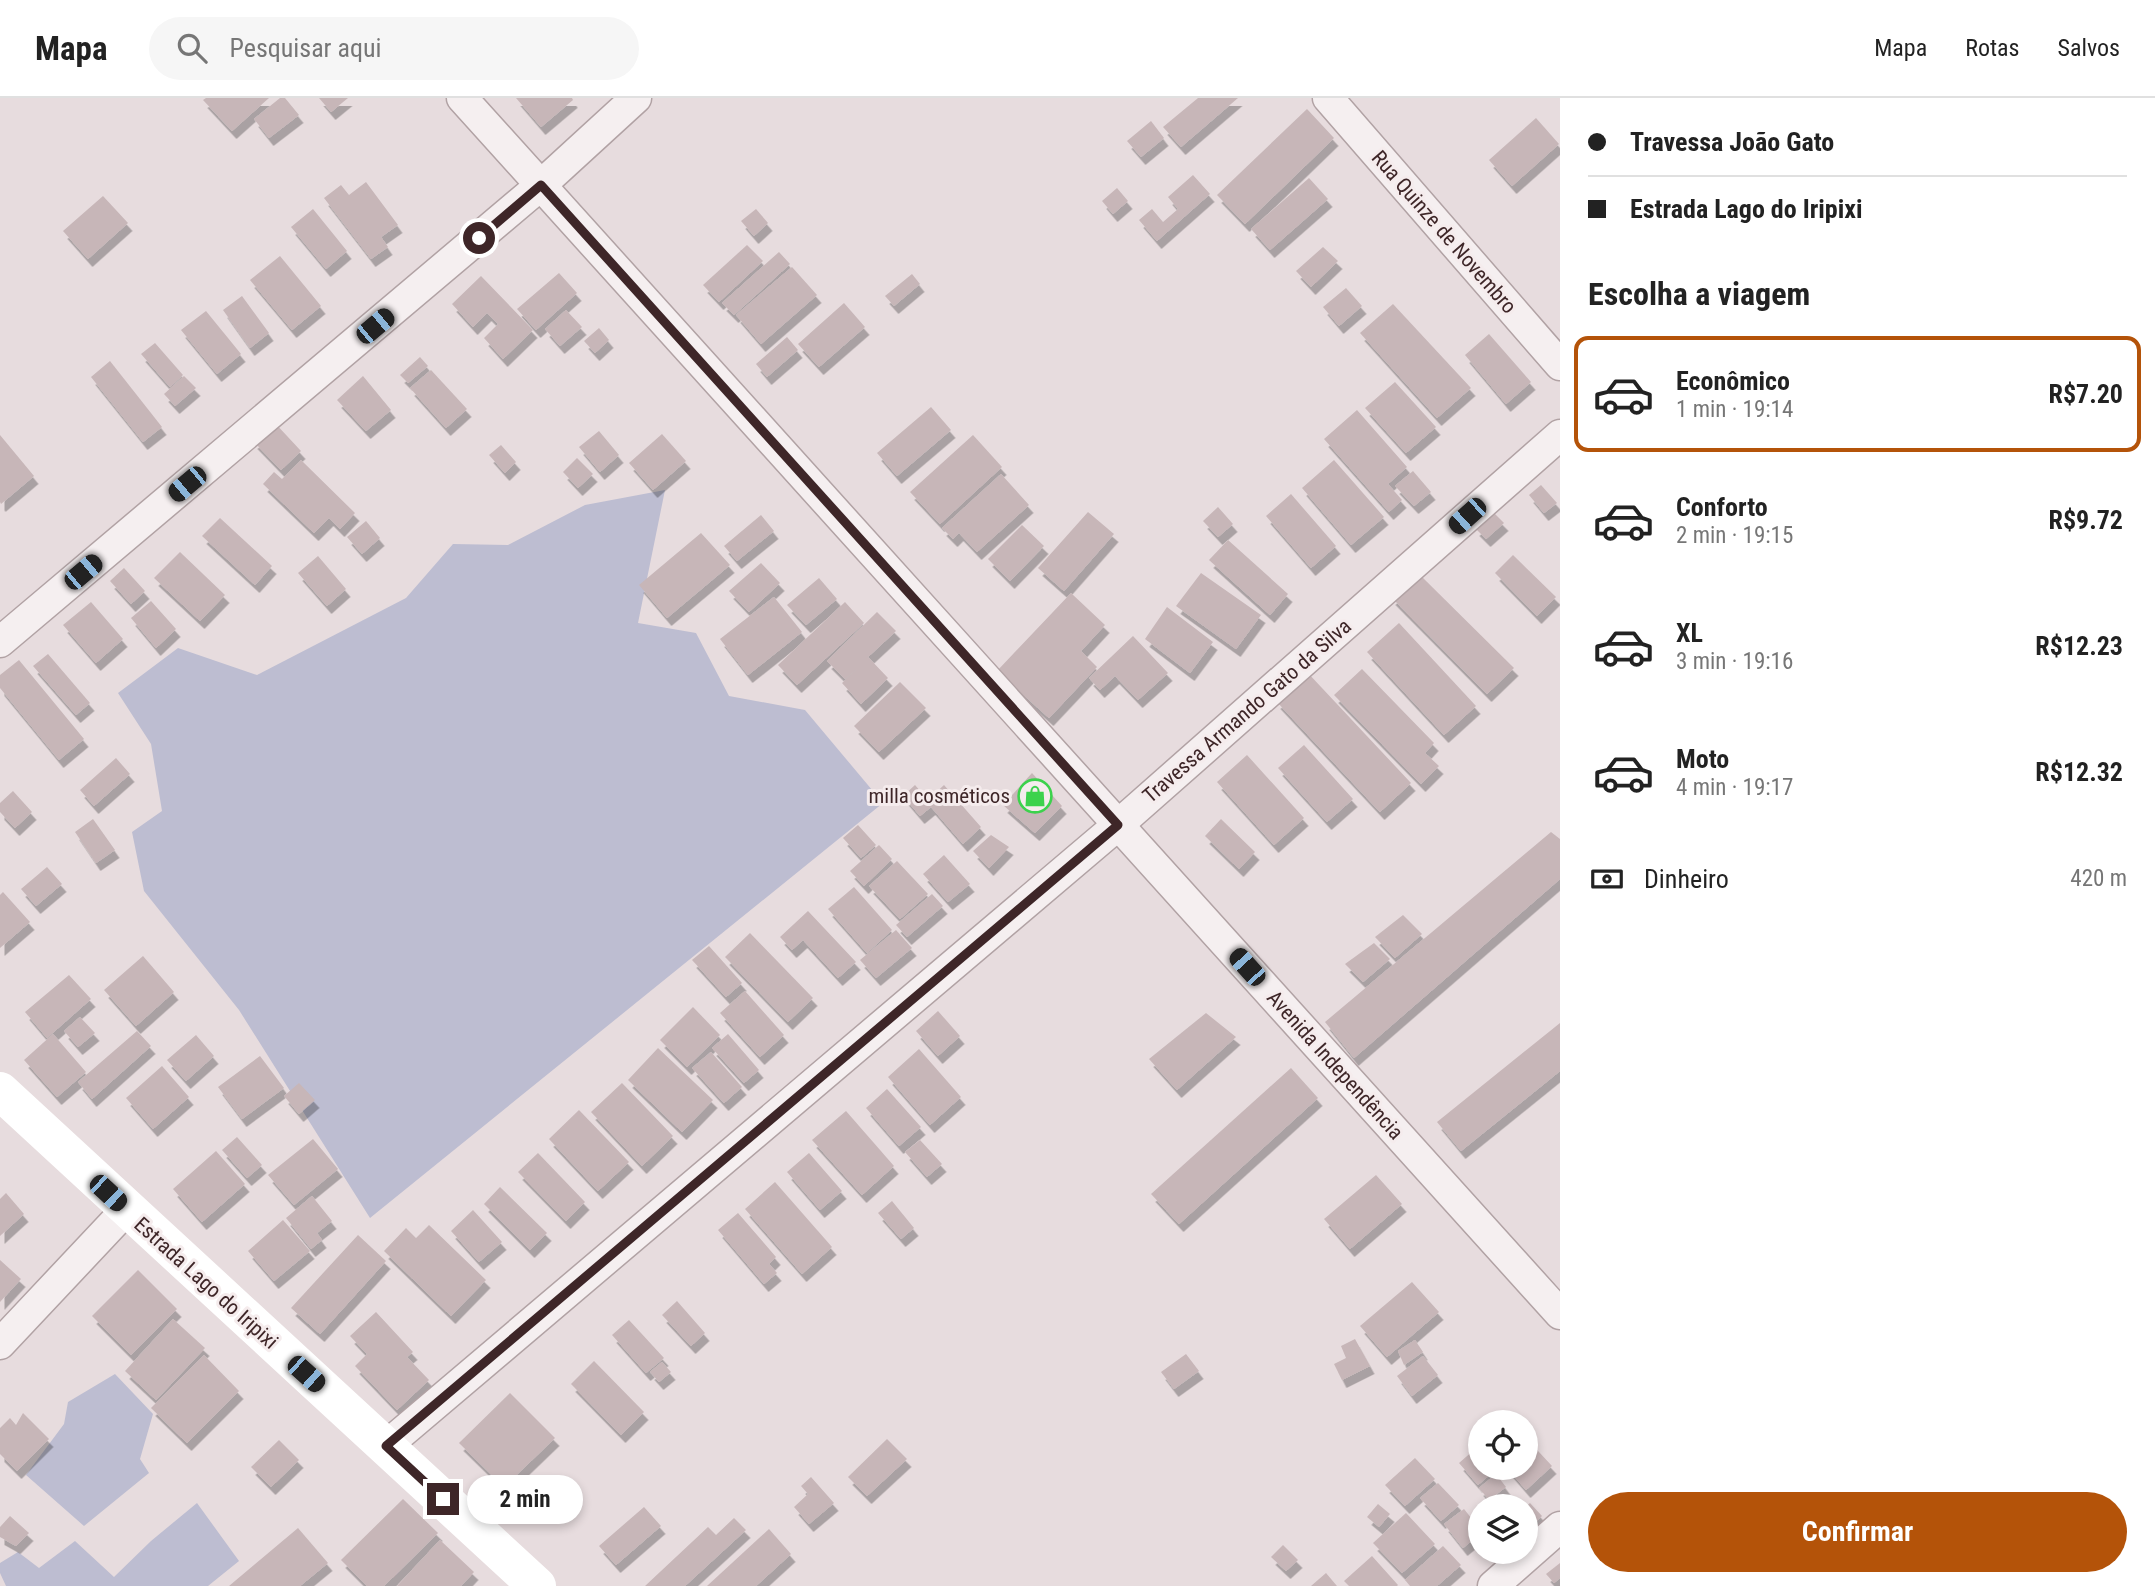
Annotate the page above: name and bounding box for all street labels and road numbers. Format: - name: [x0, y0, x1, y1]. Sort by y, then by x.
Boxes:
- street label: Rua Quinze de Novembro: [1367, 146, 1521, 318]
- street label: Travessa Armando Gato da Silva: [1138, 614, 1356, 808]
- street label: Avenida Independência: [1262, 986, 1408, 1144]
- street label: Estrada Lago do Iripixi: [129, 1212, 283, 1354]

